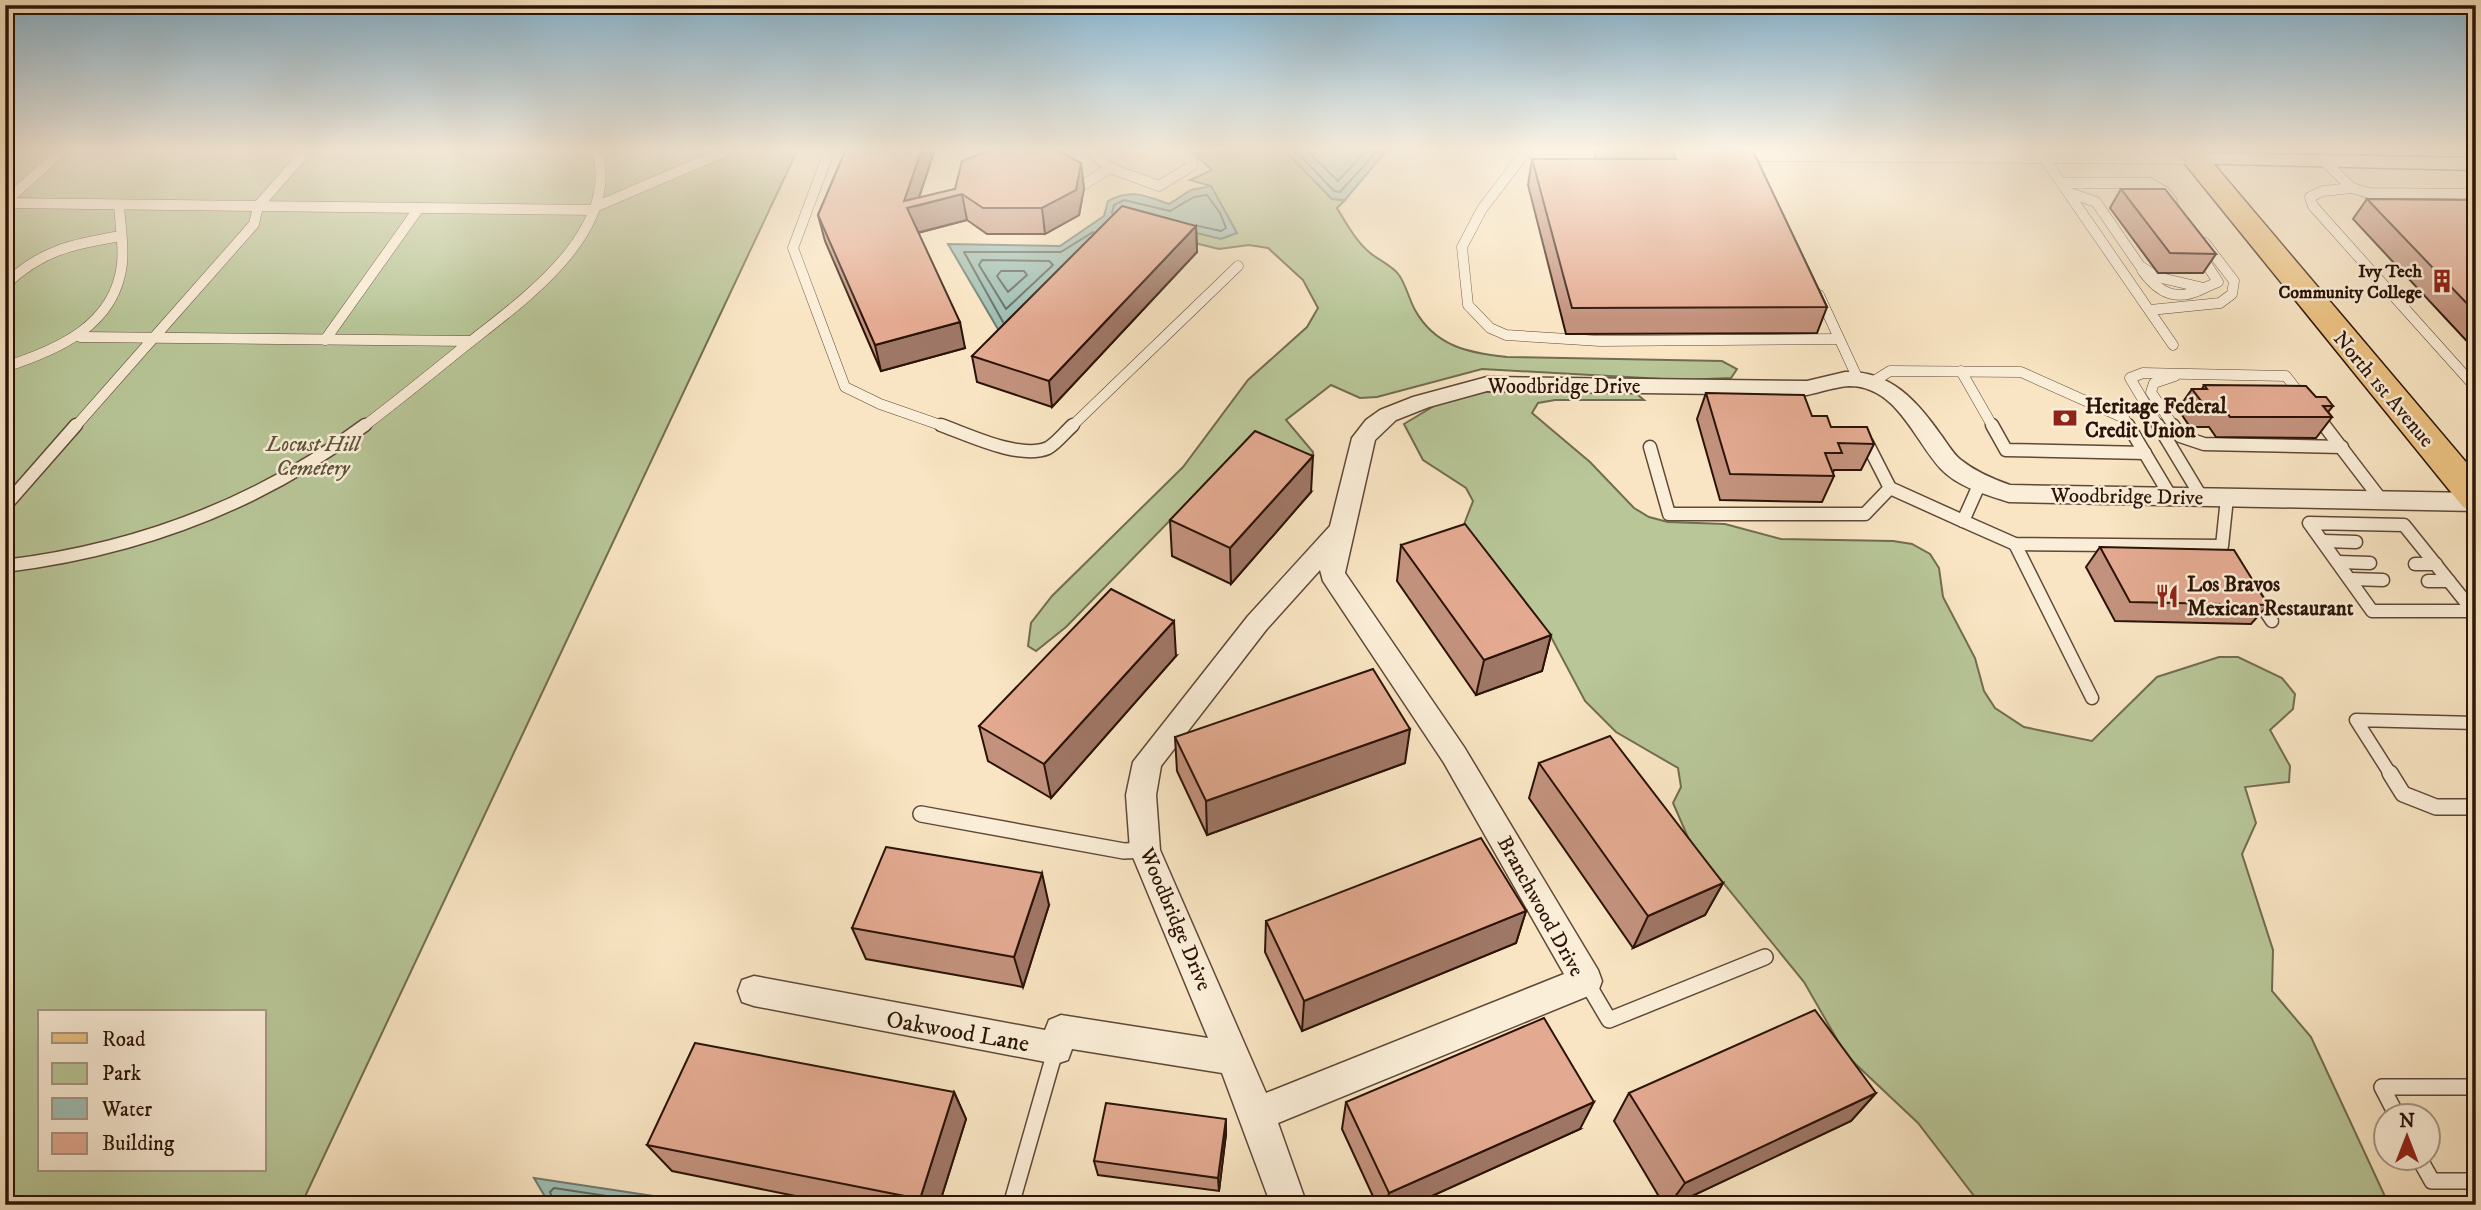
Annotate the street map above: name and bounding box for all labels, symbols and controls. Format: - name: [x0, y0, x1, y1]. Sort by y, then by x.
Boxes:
- place label: Ivy Tech Community College: [2278, 261, 2423, 304]
- building icon: Ivy Tech Community College: [2428, 267, 2456, 295]
- street label: North 1st Avenue: [2327, 326, 2440, 453]
- street label: Woodbridge Drive: [1487, 374, 1641, 400]
- place label: Heritage Federal Credit Union: [2085, 394, 2227, 444]
- bank icon: Heritage Federal Credit Union: [2051, 404, 2079, 432]
- park label: Locust Hill Cemetery: [265, 432, 362, 482]
- street label: Woodbridge Drive: [2049, 483, 2204, 511]
- place label: Los Bravos Mexican Restaurant: [2187, 572, 2354, 622]
- restaurant icon: Los Bravos Mexican Restaurant: [2153, 582, 2181, 610]
- street label: Branchwood Drive: [1491, 832, 1590, 981]
- street label: Woodbridge Drive: [1133, 843, 1217, 995]
- street label: Oakwood Lane: [884, 1005, 1032, 1059]
- legend: [38, 1010, 266, 1172]
- text: Road: [102, 1027, 146, 1053]
- text: Park: [102, 1061, 142, 1087]
- text: Water: [101, 1097, 152, 1123]
- north arrow: [2372, 1102, 2442, 1172]
- text: N: [2399, 1110, 2415, 1133]
- text: Building: [102, 1131, 175, 1157]

